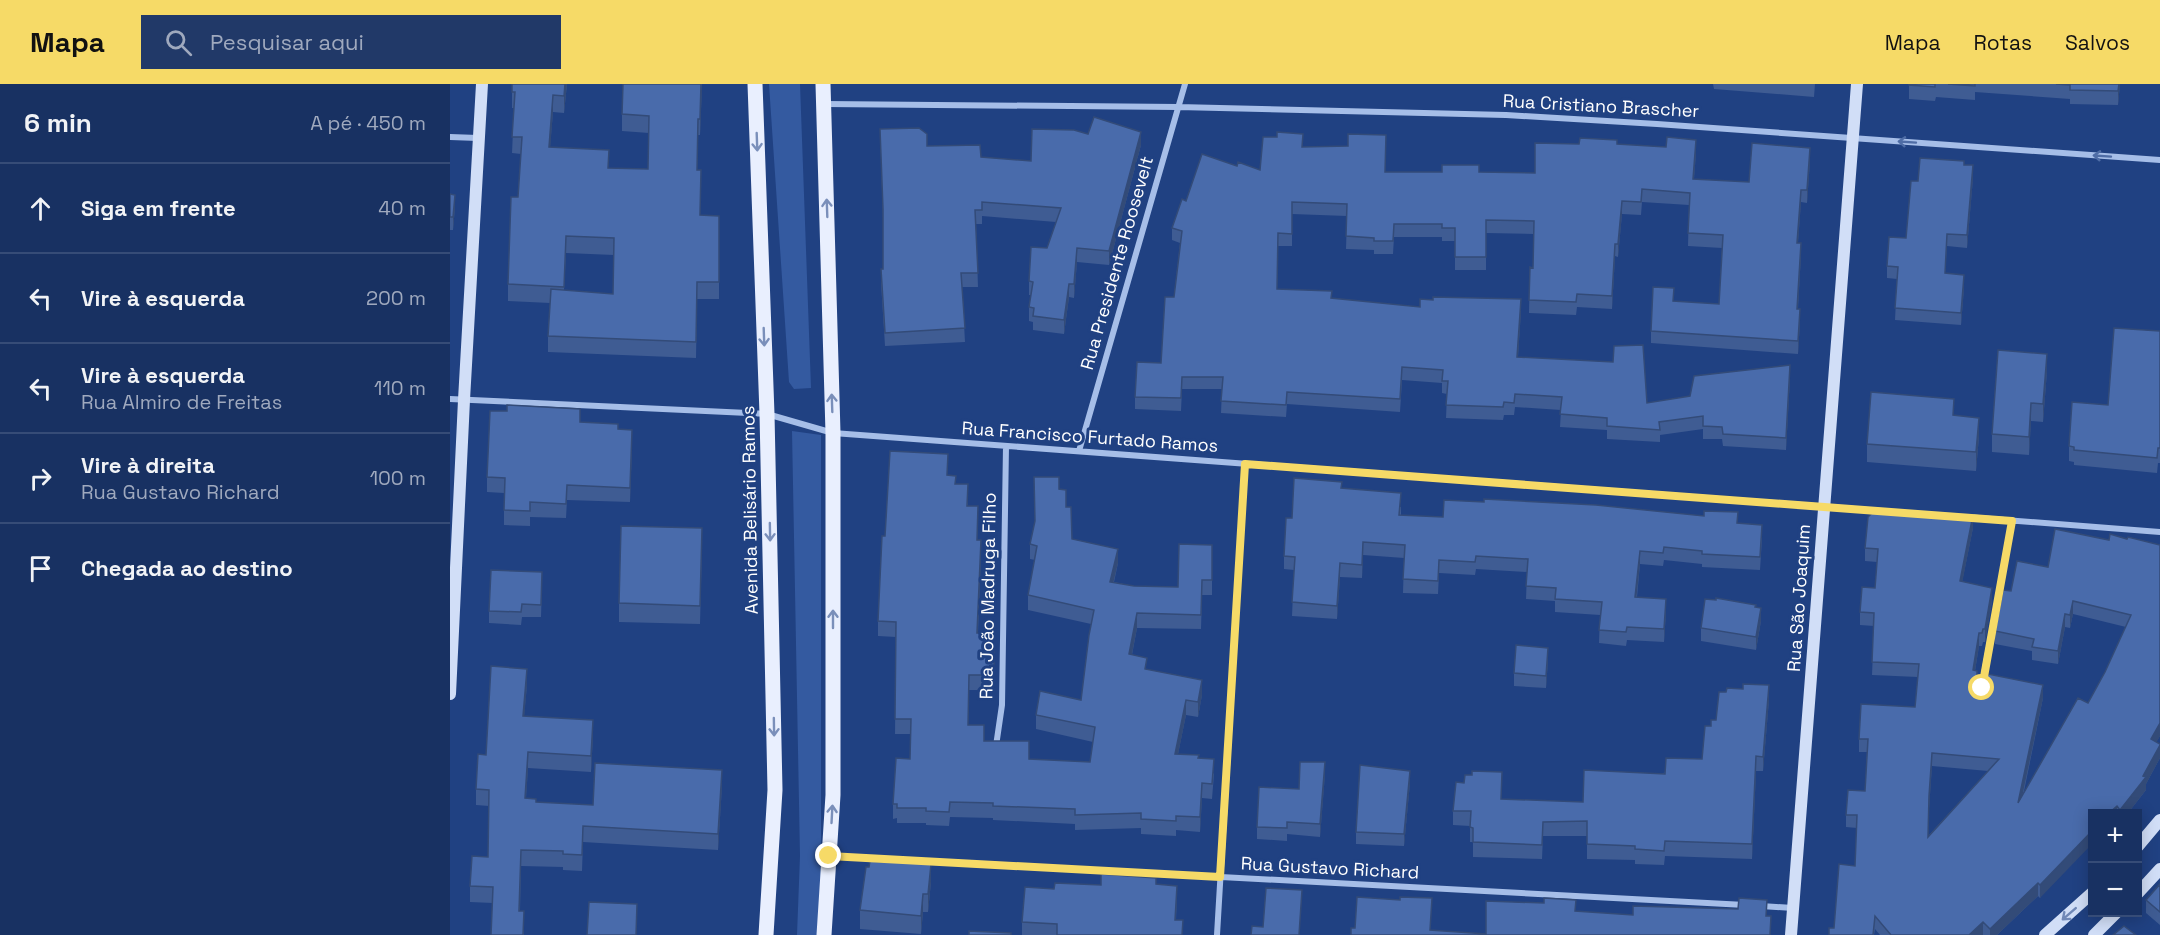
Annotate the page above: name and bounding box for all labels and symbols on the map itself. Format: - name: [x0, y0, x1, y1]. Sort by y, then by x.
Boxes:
- street label: Rua Cristiano Brascher: [1502, 89, 1700, 122]
- one-way arrow: [752, 132, 763, 152]
- one-way arrow: [1898, 136, 1918, 147]
- one-way arrow: [2092, 150, 2112, 161]
- street label: Rua Presidente Roosevelt: [1075, 153, 1158, 372]
- one-way arrow: [821, 198, 832, 218]
- one-way arrow: [759, 327, 770, 347]
- one-way arrow: [826, 393, 838, 413]
- street label: Avenida Belisário Ramos: [736, 405, 763, 615]
- street label: Rua Francisco Furtado Ramos: [961, 416, 1219, 457]
- street label: Rua João Madruga Filho: [974, 492, 1001, 700]
- one-way arrow: [764, 522, 775, 542]
- street label: Rua São Joaquim: [1782, 523, 1815, 673]
- one-way arrow: [827, 609, 839, 629]
- route start: [1968, 674, 1994, 700]
- one-way arrow: [768, 717, 780, 737]
- one-way arrow: [826, 804, 837, 824]
- route end: [815, 842, 841, 868]
- street label: Rua Gustavo Richard: [1240, 851, 1420, 884]
- one-way arrow: [2062, 907, 2077, 921]

